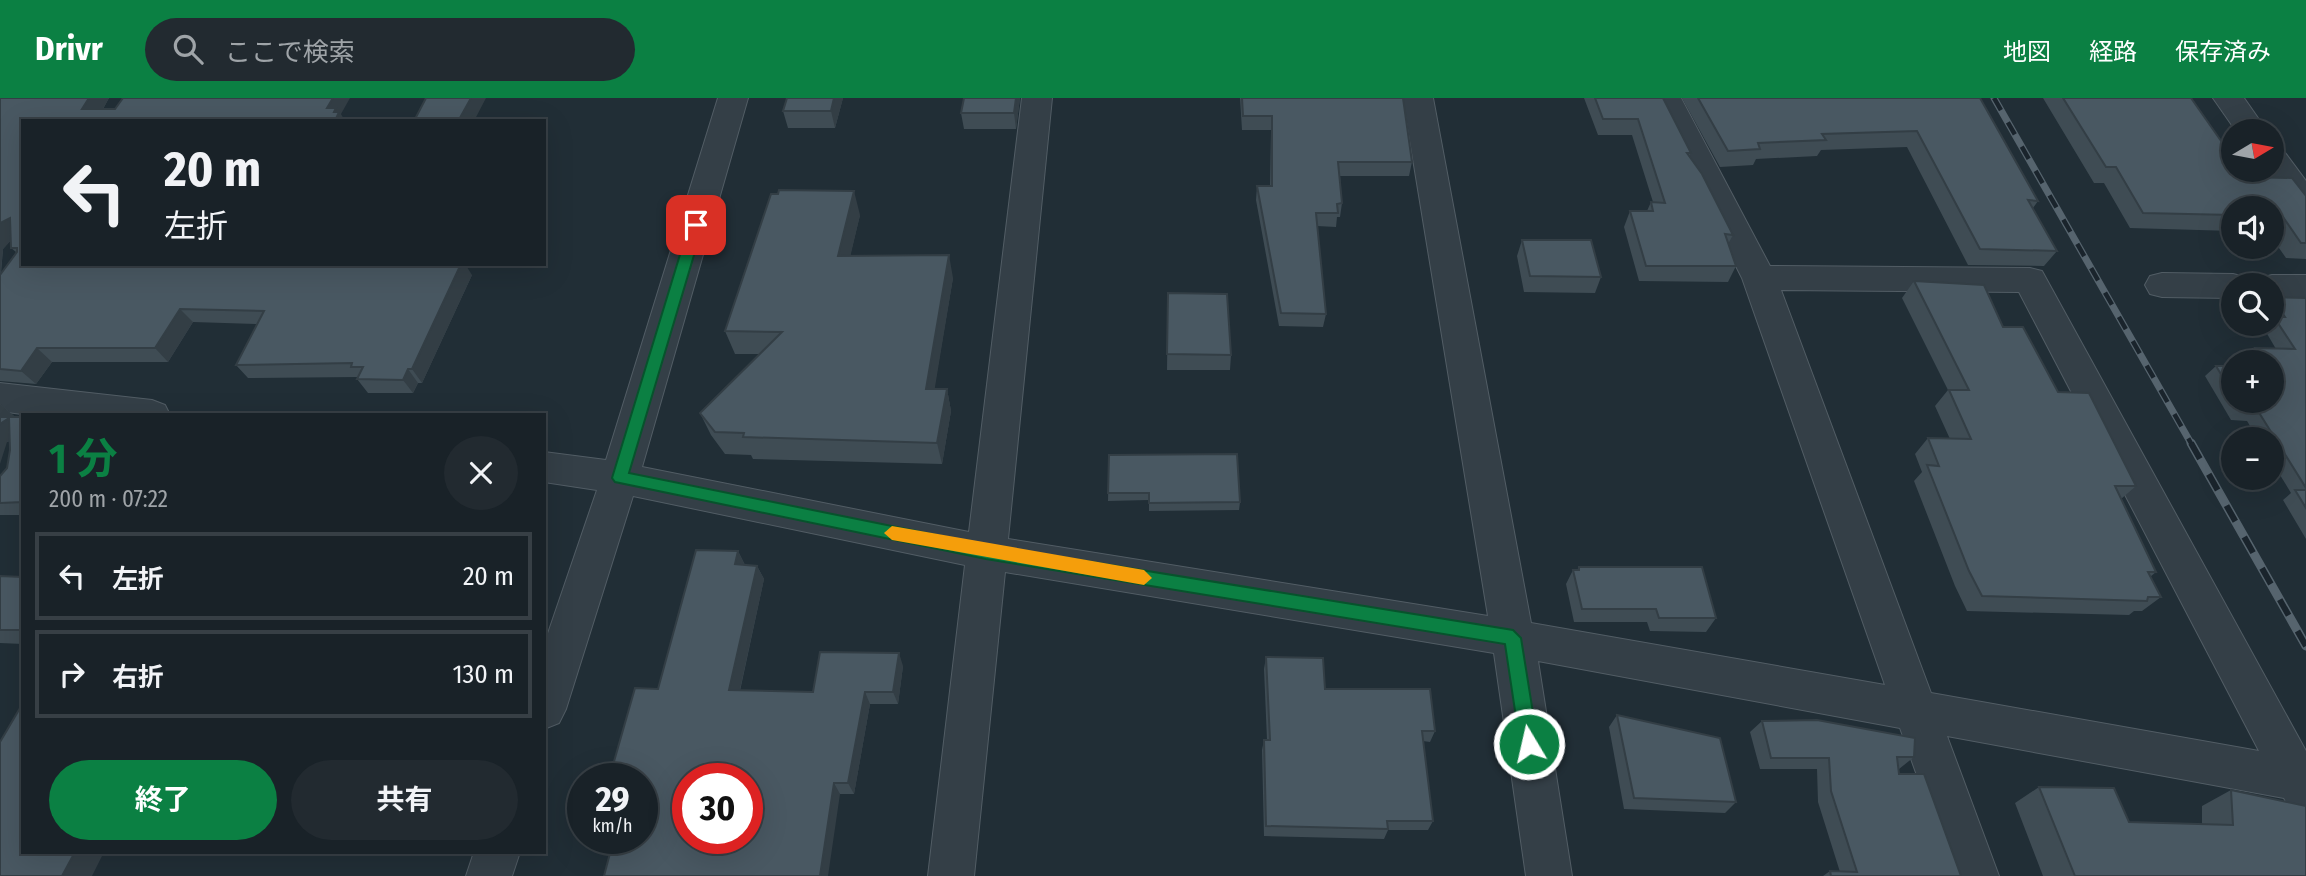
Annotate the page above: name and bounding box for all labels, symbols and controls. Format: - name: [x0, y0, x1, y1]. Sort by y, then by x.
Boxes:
- search box: [145, 18, 635, 81]
- text: Drivr: [35, 29, 103, 69]
- icon: search: [169, 30, 207, 68]
- text: ここで検索: [225, 37, 355, 68]
- text: 地図: [2003, 38, 2051, 66]
- text: 経路: [2089, 38, 2137, 66]
- text: 保存済み: [2175, 38, 2271, 66]
- north arrow: [2221, 119, 2284, 182]
- map controls: [2221, 119, 2284, 490]
- text: 20 m: [164, 140, 261, 199]
- icon: left: [49, 147, 140, 238]
- pin: [666, 195, 726, 255]
- button: sound: [2221, 196, 2284, 259]
- icon: arrive: [677, 206, 715, 244]
- text: 左折: [164, 207, 228, 245]
- button: search: [2221, 273, 2284, 336]
- button: +: [2221, 350, 2284, 413]
- button: −: [2221, 427, 2284, 490]
- text: 1 分: [49, 434, 118, 484]
- button: close: [444, 436, 518, 510]
- text: 200 m · 07:22: [49, 485, 168, 513]
- icon: left: [53, 557, 91, 595]
- text: 20 m: [463, 561, 514, 592]
- text: 左折: [112, 564, 164, 595]
- icon: right: [53, 655, 91, 693]
- text: 130 m: [452, 659, 514, 690]
- text: 右折: [112, 662, 164, 693]
- position arrow: [1492, 707, 1566, 781]
- button: 終了: [49, 760, 277, 840]
- button: 共有: [291, 760, 518, 840]
- speed limit sign: 30: [672, 763, 763, 854]
- text: 29: [595, 778, 630, 820]
- text: km/h: [592, 815, 633, 837]

